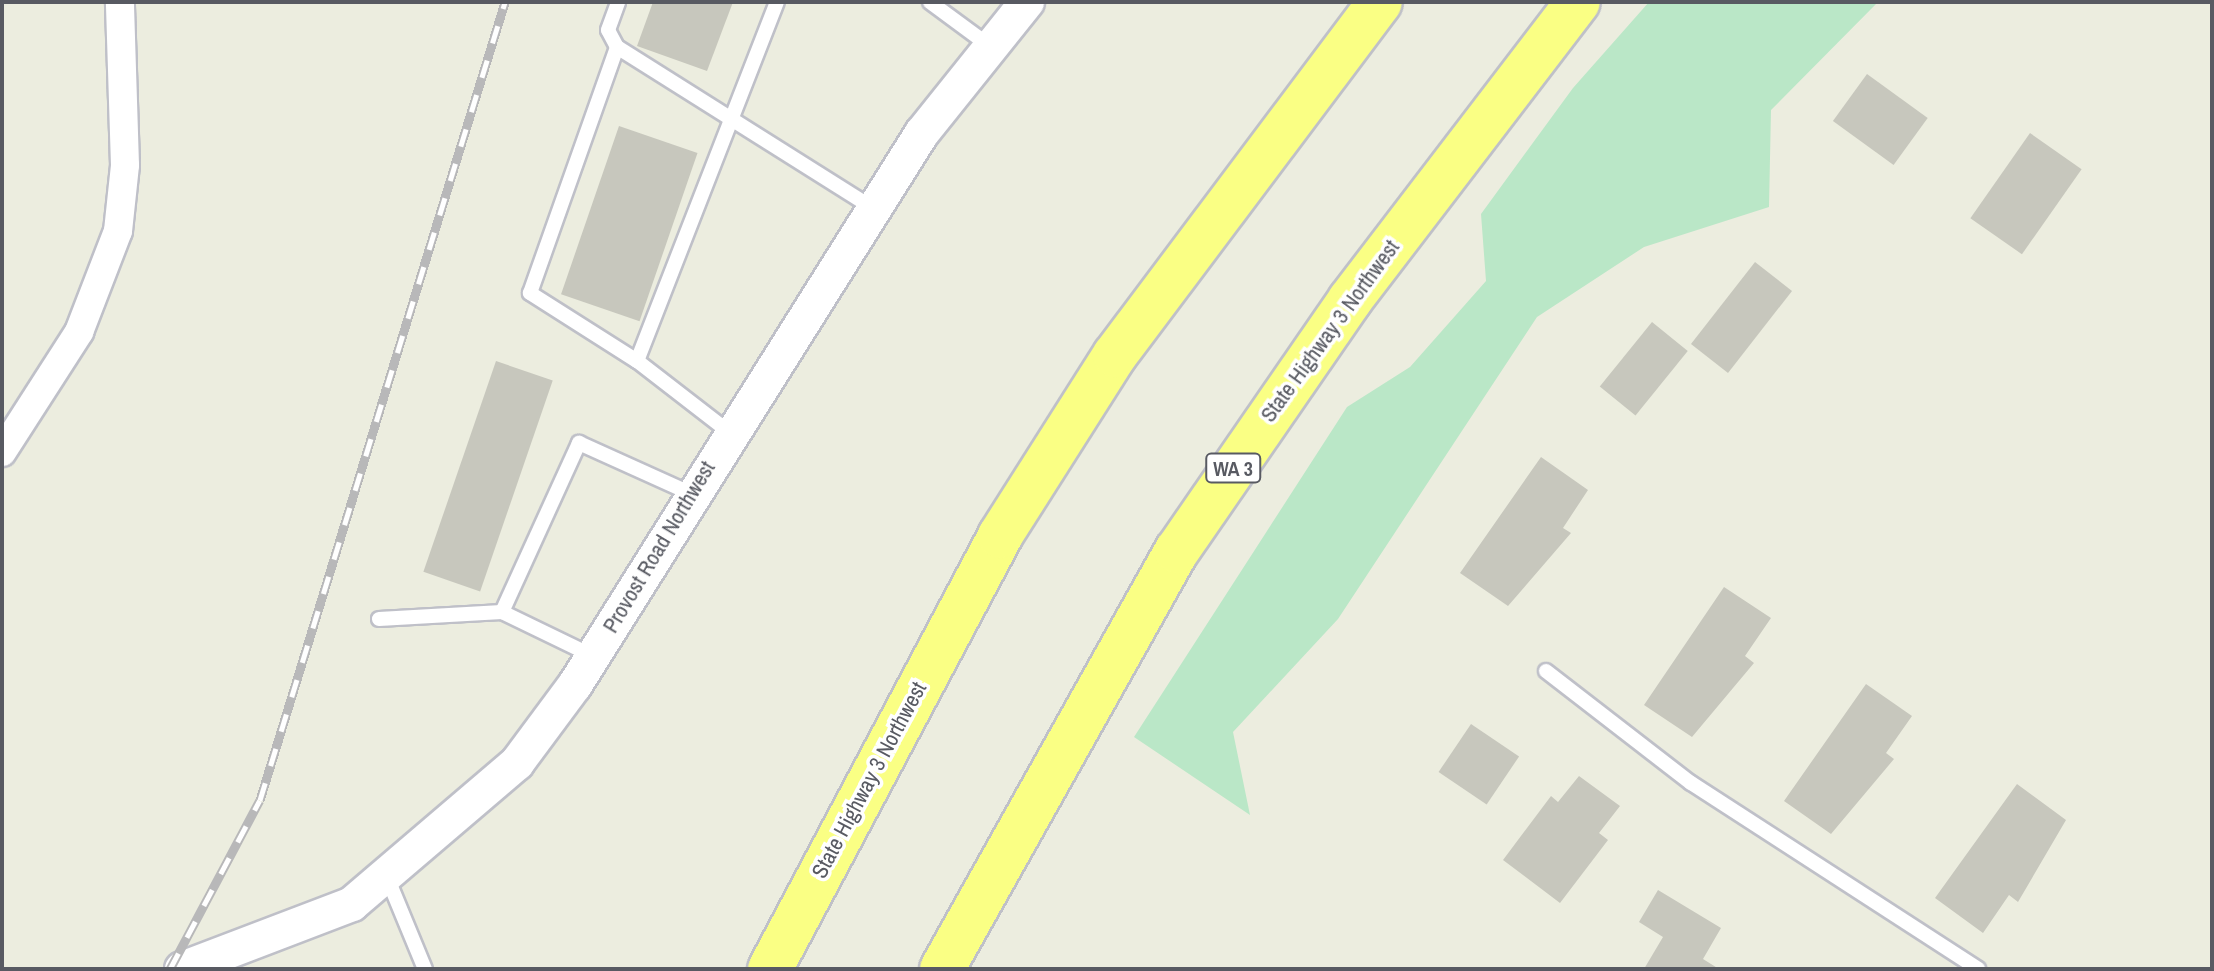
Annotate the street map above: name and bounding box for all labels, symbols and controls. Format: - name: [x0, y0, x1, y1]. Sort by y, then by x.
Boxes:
- street label: State Highway 3 Northwest: [1255, 235, 1405, 427]
- road number: WA 3: [1203, 452, 1263, 484]
- street label: Provost Road Northwest: [597, 456, 721, 638]
- street label: State Highway 3 Northwest: [806, 677, 932, 883]

